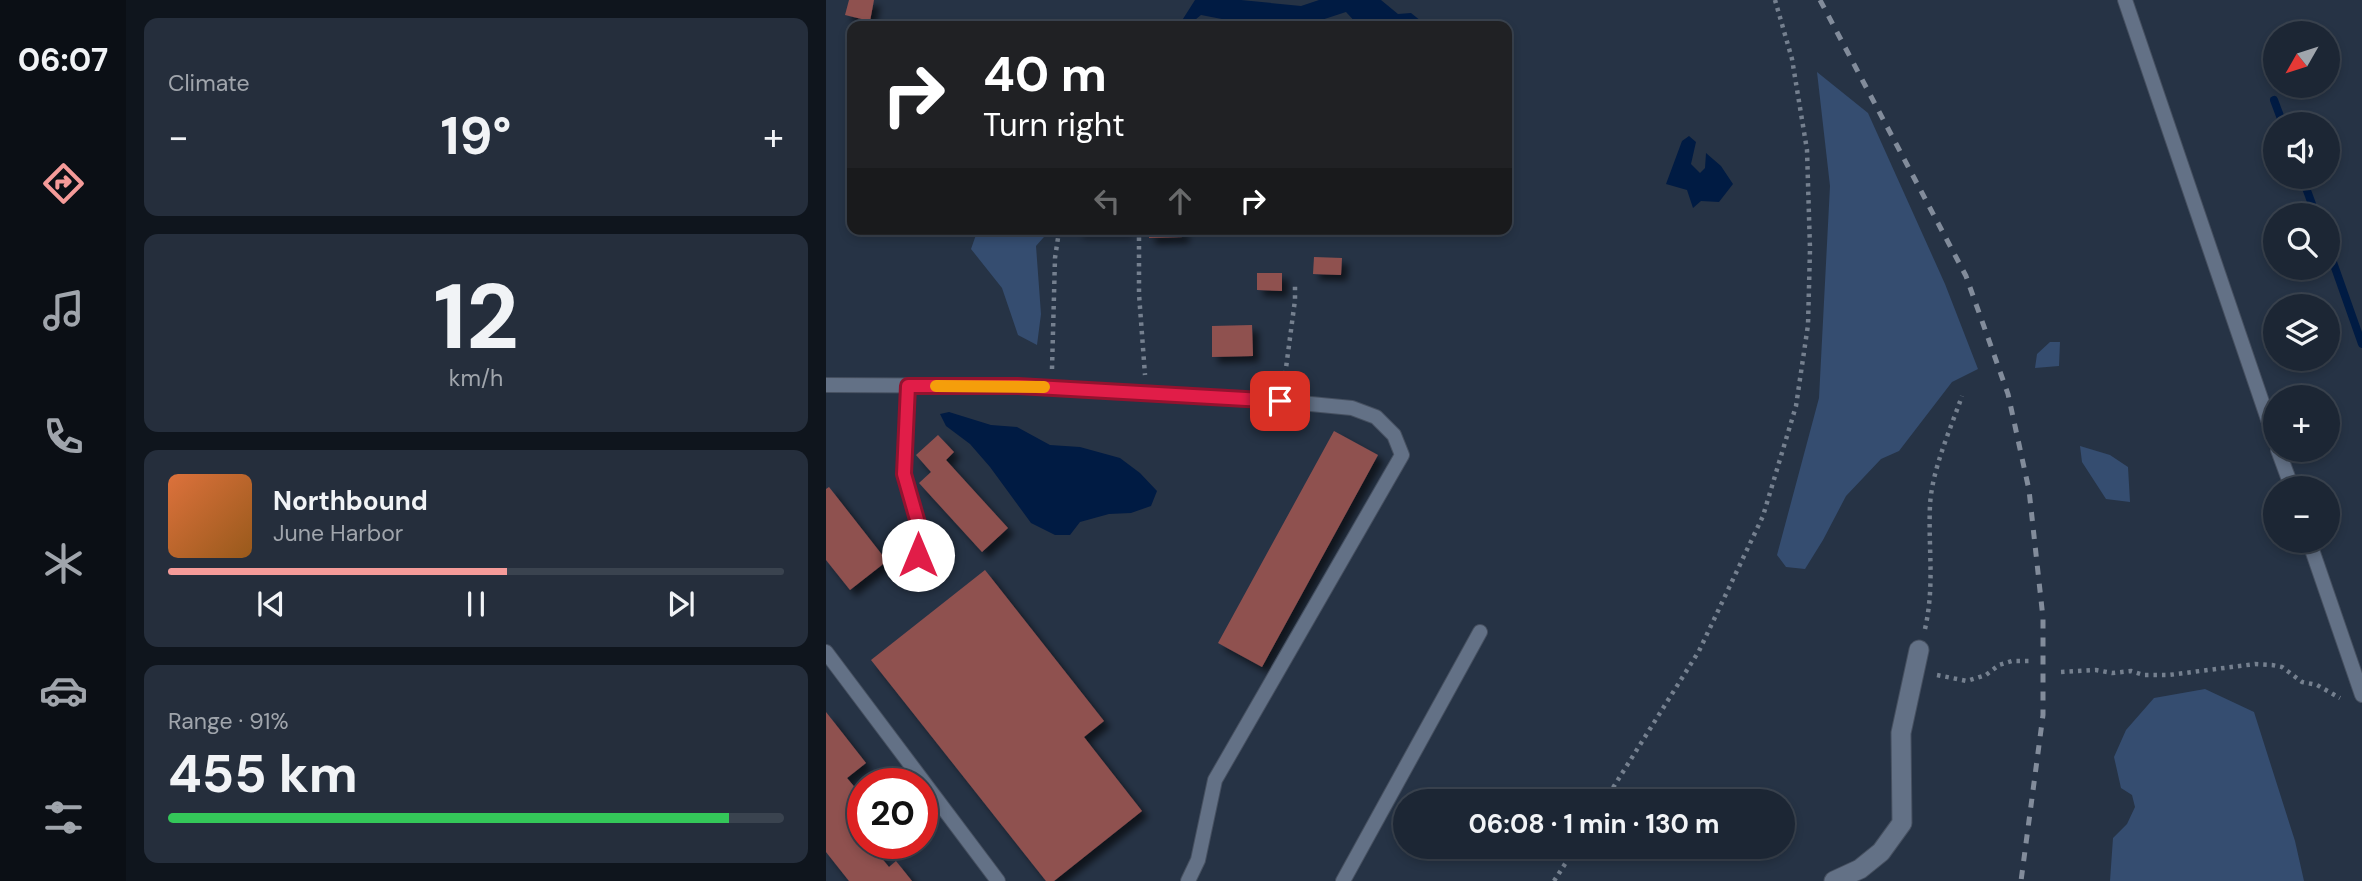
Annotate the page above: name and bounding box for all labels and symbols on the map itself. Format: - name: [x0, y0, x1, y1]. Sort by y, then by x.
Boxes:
- north arrow: [2263, 21, 2340, 98]
- pin: [1250, 371, 1310, 431]
- position arrow: [881, 518, 955, 592]
- speed limit sign: 20: [847, 768, 938, 859]

